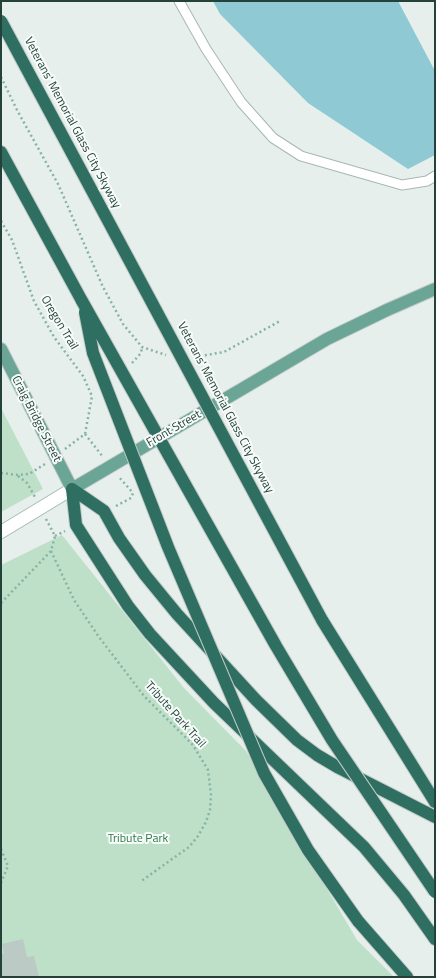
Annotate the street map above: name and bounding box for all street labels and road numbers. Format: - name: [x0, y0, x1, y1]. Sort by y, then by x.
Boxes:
- street label: Veterans' Memorial Glass City Skyway: [21, 35, 123, 211]
- street label: Oregon Trail: [37, 293, 81, 353]
- street label: Veterans' Memorial Glass City Skyway: [174, 320, 276, 496]
- street label: Craig Bridge Street: [8, 374, 64, 464]
- street label: Front Street: [144, 408, 204, 450]
- street label: Tribute Park Trail: [142, 679, 208, 751]

